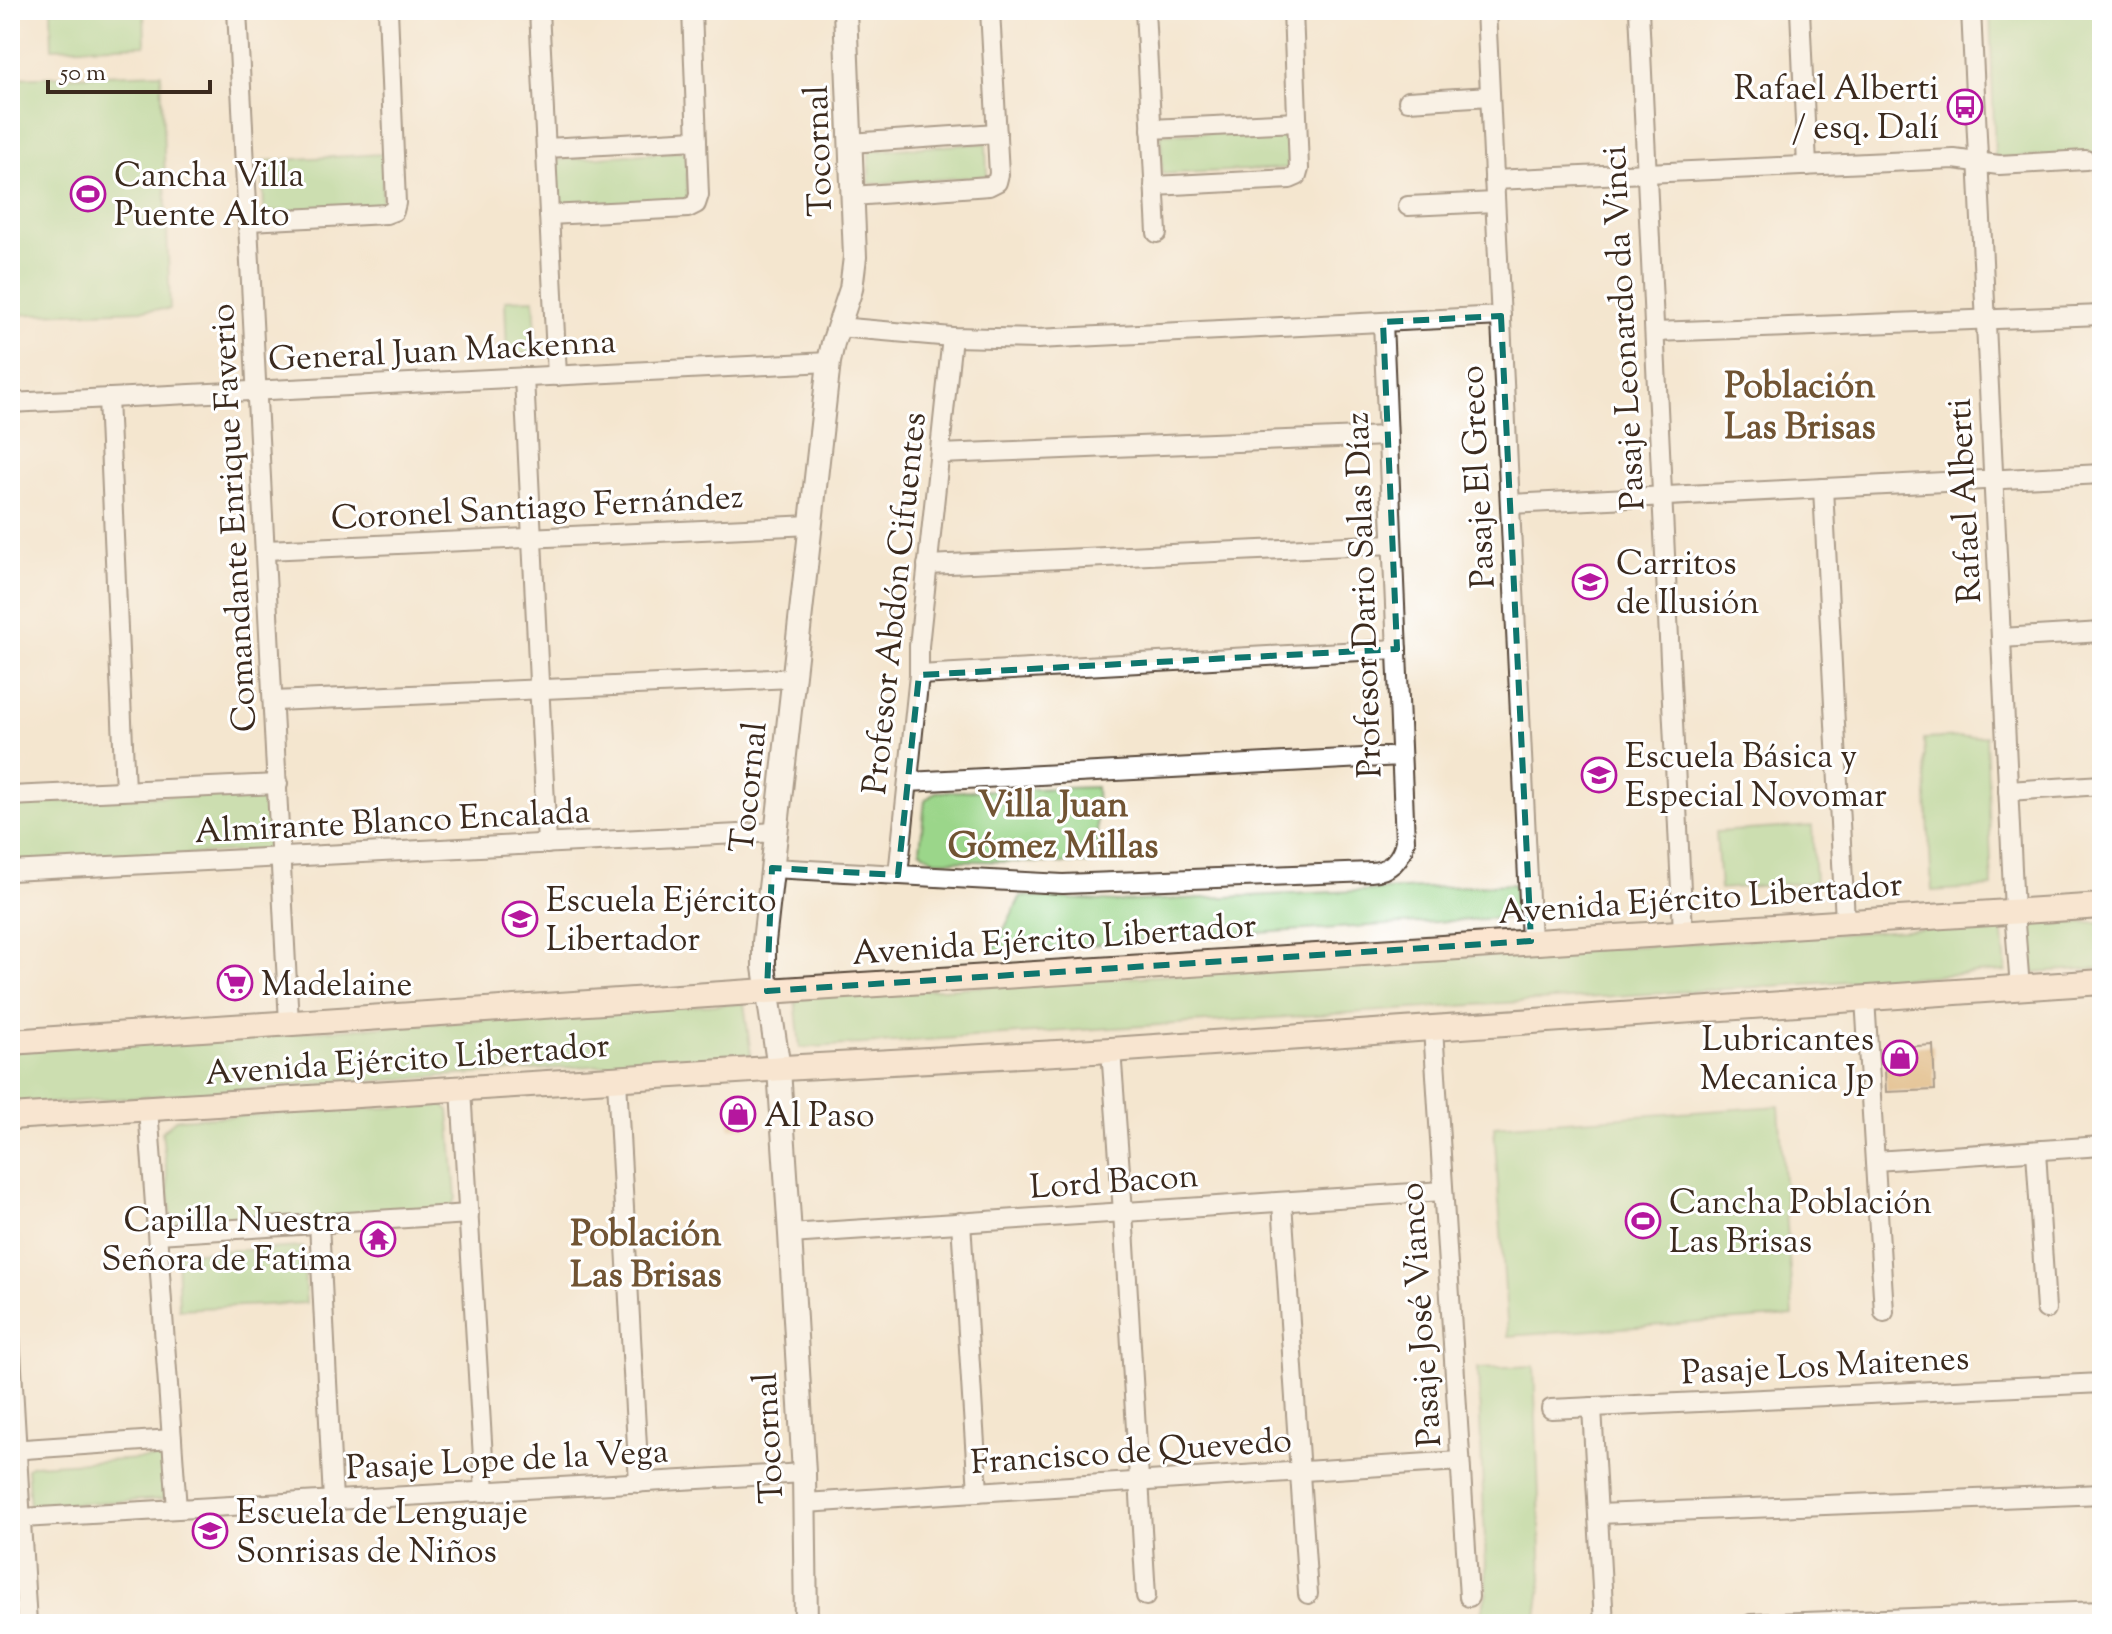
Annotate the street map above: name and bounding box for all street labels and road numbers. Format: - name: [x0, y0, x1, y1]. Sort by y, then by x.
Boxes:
- street label: Tocornal: [794, 84, 847, 217]
- street label: Pasaje Leonardo da Vinci: [1591, 144, 1660, 511]
- street label: Comandante Enrique Faverio: [200, 302, 271, 733]
- street label: General Juan Mackenna: [267, 319, 617, 386]
- street label: Pasaje El Greco: [1449, 364, 1510, 590]
- street label: Rafael Alberti: [1937, 397, 1996, 605]
- street label: Profesor Abdón Cifuentes: [852, 410, 941, 797]
- street label: Profesor Dario Salas Díaz: [1335, 411, 1396, 779]
- street label: Coronel Santiago Fernández: [330, 474, 745, 545]
- street label: Tocornal: [719, 719, 782, 855]
- street label: Almirante Blanco Encalada: [193, 789, 591, 858]
- street label: Avenida Ejército Libertador: [1496, 862, 1904, 939]
- street label: Avenida Ejército Libertador: [850, 903, 1258, 980]
- street label: Avenida Ejército Libertador: [203, 1023, 611, 1100]
- street label: Lord Bacon: [1028, 1153, 1200, 1214]
- street label: Pasaje José Vianco: [1389, 1181, 1456, 1449]
- street label: Pasaje Los Maitenes: [1680, 1335, 1970, 1400]
- street label: Tocornal: [743, 1371, 798, 1505]
- street label: Francisco de Quevedo: [969, 1418, 1293, 1489]
- street label: Pasaje Lope de la Vega: [345, 1429, 670, 1494]

